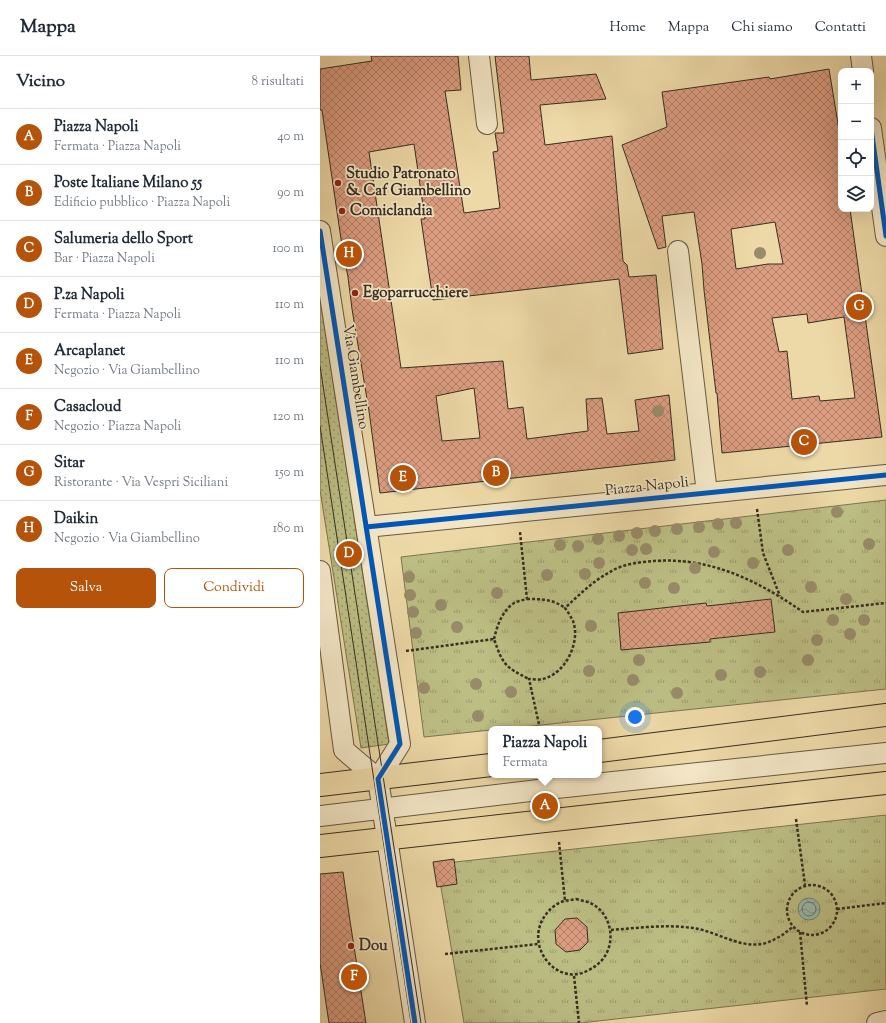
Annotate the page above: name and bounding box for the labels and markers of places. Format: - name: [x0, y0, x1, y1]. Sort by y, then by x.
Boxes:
- place label: Studio Patronato & Caf Giambellino: [346, 164, 471, 202]
- marker: Studio Patronato & Caf Giambellino: [333, 178, 343, 188]
- place label: Comiclandia: [350, 201, 433, 222]
- marker: Comiclandia: [337, 206, 347, 216]
- pin: H: [336, 239, 362, 269]
- place label: Egoparrucchiere: [363, 283, 468, 304]
- marker: Egoparrucchiere: [350, 288, 360, 298]
- pin: G: [846, 292, 872, 322]
- pin: C: [791, 427, 817, 457]
- pin: B: [483, 458, 509, 488]
- pin: E: [390, 463, 416, 493]
- pin: D: [336, 539, 362, 569]
- pin: A: [532, 791, 558, 821]
- place label: Dou: [359, 936, 388, 957]
- marker: Dou: [346, 941, 356, 951]
- pin: F: [341, 962, 367, 992]

